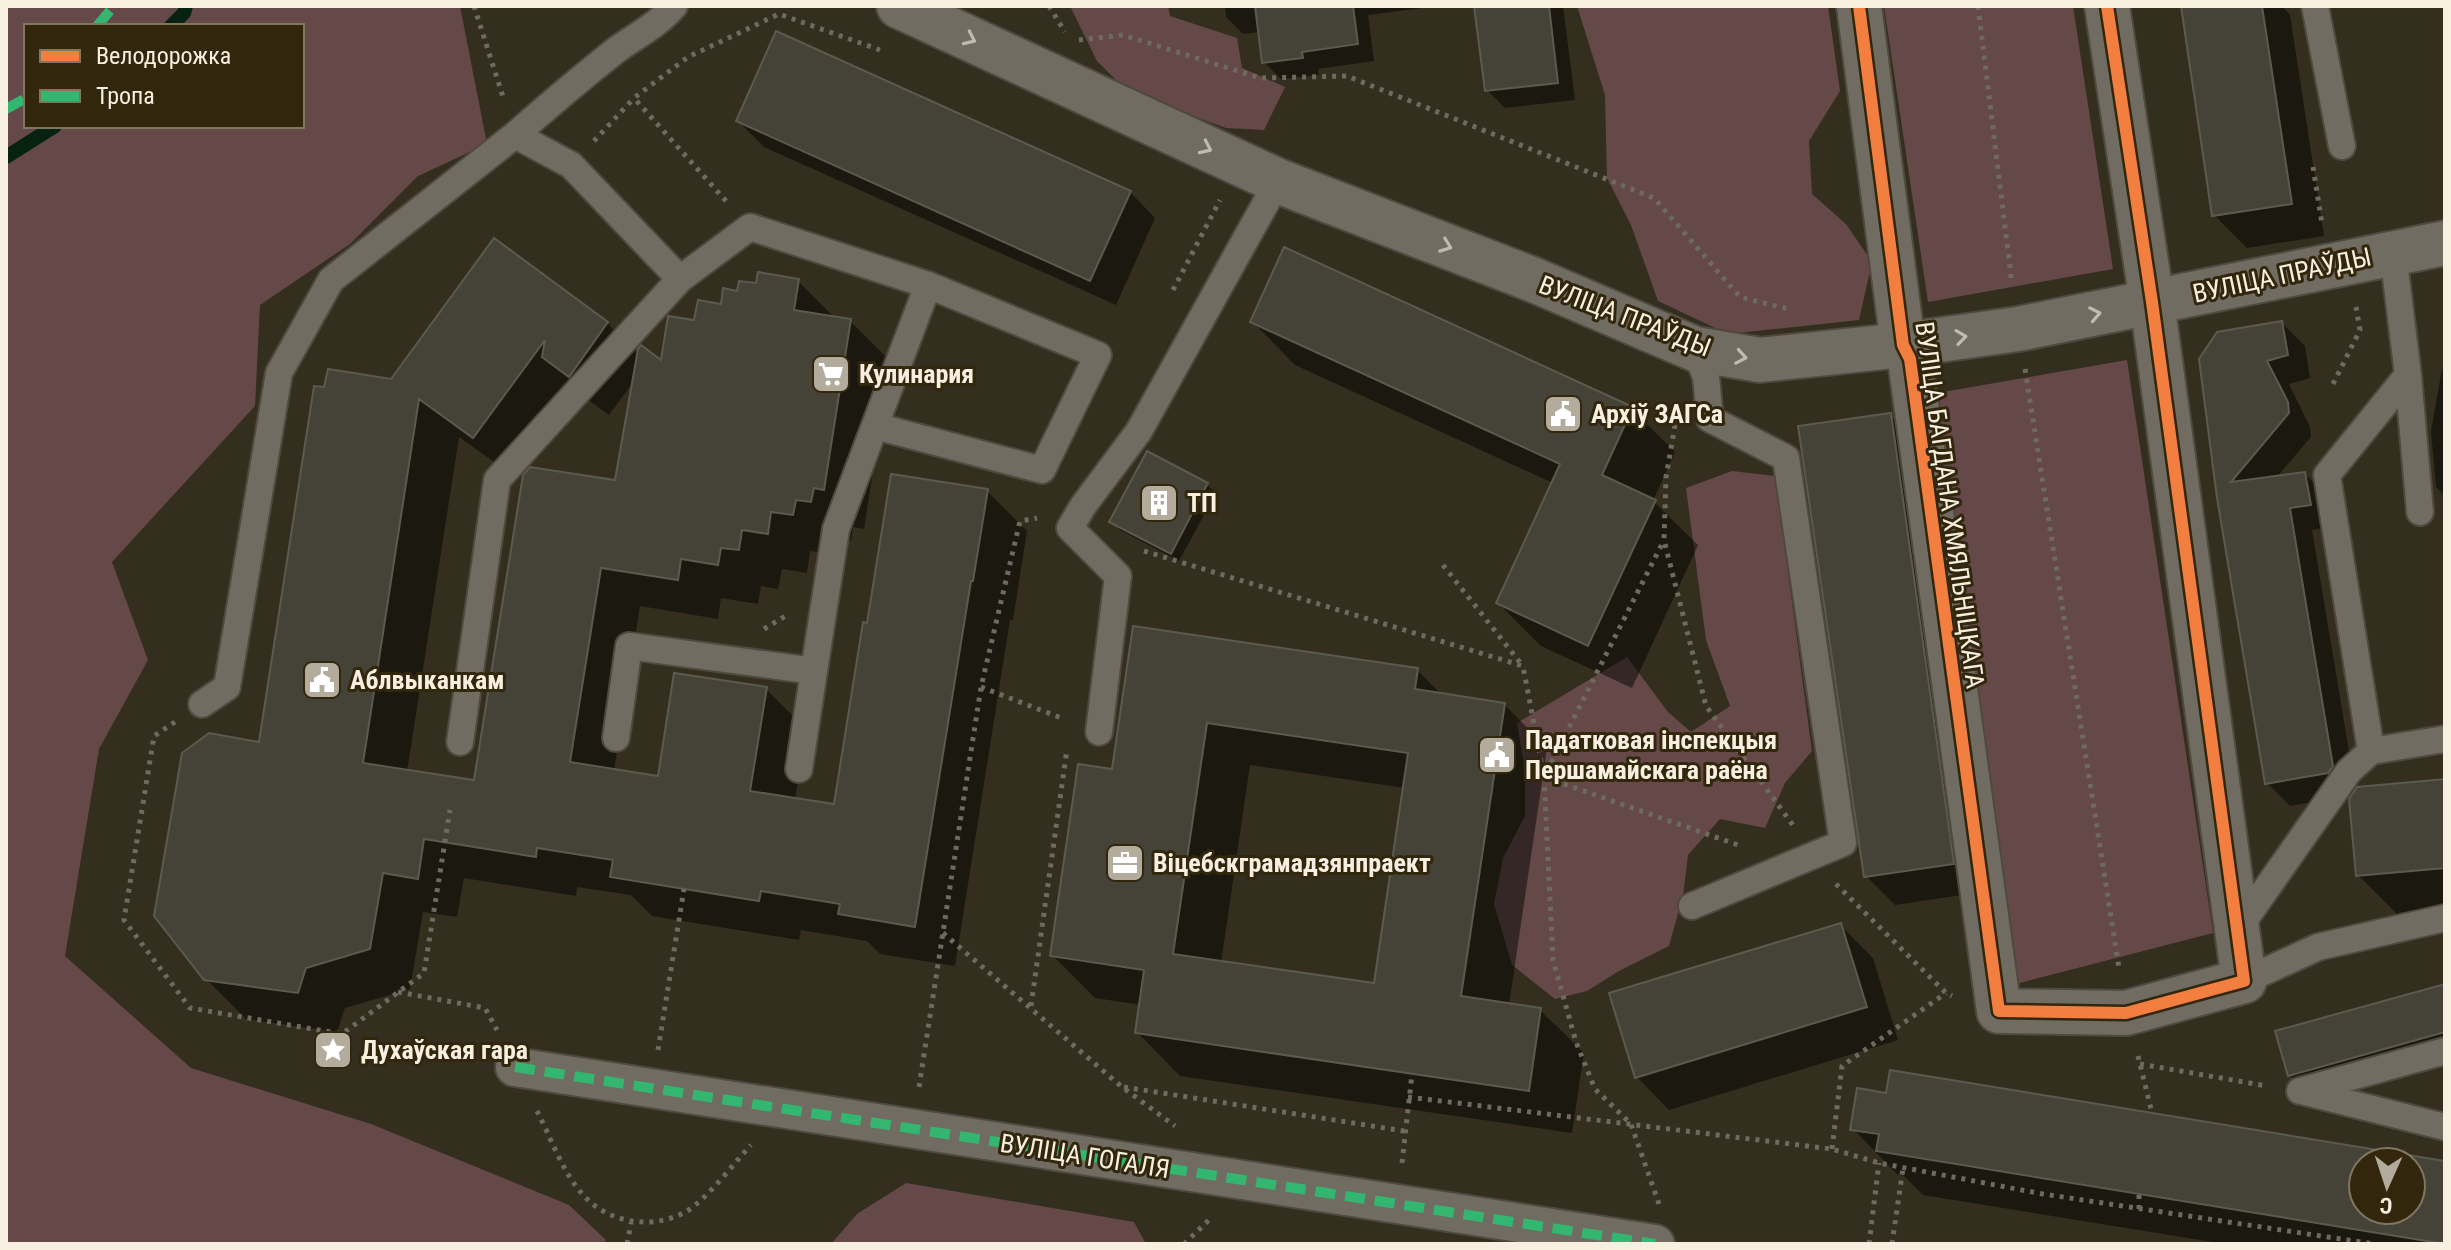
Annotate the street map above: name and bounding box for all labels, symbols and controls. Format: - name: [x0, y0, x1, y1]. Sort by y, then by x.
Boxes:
- legend: [24, 24, 304, 128]
- one-way arrow: [961, 29, 976, 45]
- text: Велодорожка: [96, 42, 231, 70]
- text: Тропа: [96, 82, 155, 110]
- one-way arrow: [1197, 138, 1212, 154]
- one-way arrow: [1438, 236, 1452, 253]
- street label: ВУЛІЦА ПРАЎДЫ: [2190, 241, 2374, 309]
- street label: ВУЛІЦА ПРАЎДЫ: [1535, 269, 1715, 363]
- one-way arrow: [2087, 306, 2101, 323]
- street label: ВУЛІЦА БАГДАНА ХМЯЛЬНІЦКАГА: [1909, 320, 1991, 690]
- one-way arrow: [1954, 329, 1968, 346]
- one-way arrow: [1734, 348, 1748, 365]
- supermarket icon: Кулинария: [810, 353, 852, 395]
- place label: Кулинария: [859, 359, 974, 389]
- public building icon: Архіў ЗАГСа: [1542, 393, 1584, 435]
- place label: Архіў ЗАГСа: [1591, 399, 1723, 429]
- building icon: ТП: [1138, 482, 1180, 524]
- place label: ТП: [1187, 488, 1217, 518]
- public building icon: Аблвыканкам: [301, 659, 343, 701]
- place label: Аблвыканкам: [350, 665, 504, 695]
- place label: Падатковая інспекцыя Першамайскага раёна: [1525, 725, 1777, 785]
- public building icon: Падатковая інспекцыя Першамайскага раёна: [1476, 734, 1518, 776]
- office icon: Віцебскграмадзянпраект: [1104, 842, 1146, 884]
- place label: Віцебскграмадзянпраект: [1153, 848, 1431, 878]
- place icon: Духаўская гара: [312, 1029, 354, 1071]
- place label: Духаўская гара: [361, 1035, 528, 1065]
- street label: ВУЛІЦА ГОГАЛЯ: [998, 1128, 1172, 1184]
- north arrow: [2347, 1146, 2427, 1226]
- text: С: [2379, 1193, 2393, 1218]

